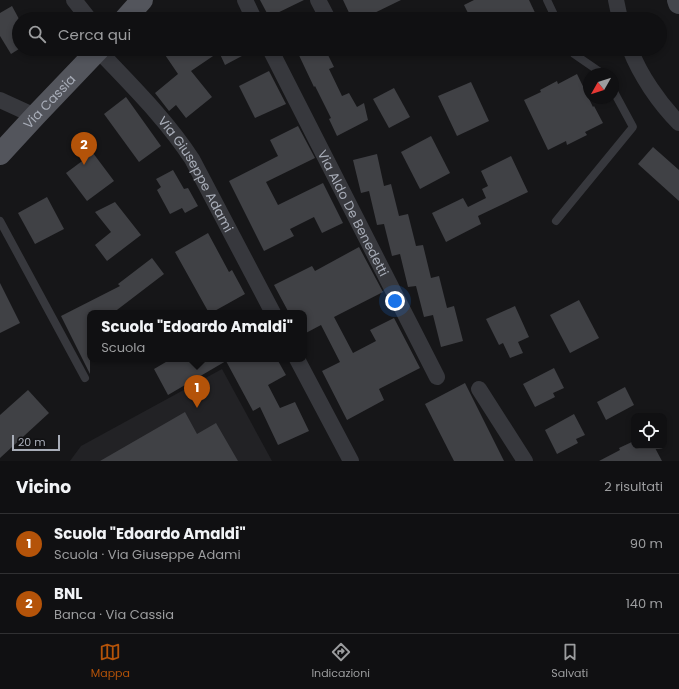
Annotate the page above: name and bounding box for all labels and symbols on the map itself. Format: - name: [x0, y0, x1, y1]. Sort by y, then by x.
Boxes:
- north arrow: [583, 68, 619, 104]
- street label: Via Cassia: [19, 70, 80, 133]
- street label: Via Giuseppe Adami: [154, 112, 238, 235]
- pin: 2: [71, 132, 97, 165]
- street label: Via Aldo De Benedetti: [313, 146, 394, 279]
- your location: [385, 291, 405, 311]
- pin: 1: [184, 375, 210, 408]
- scale bar: [12, 433, 60, 452]

